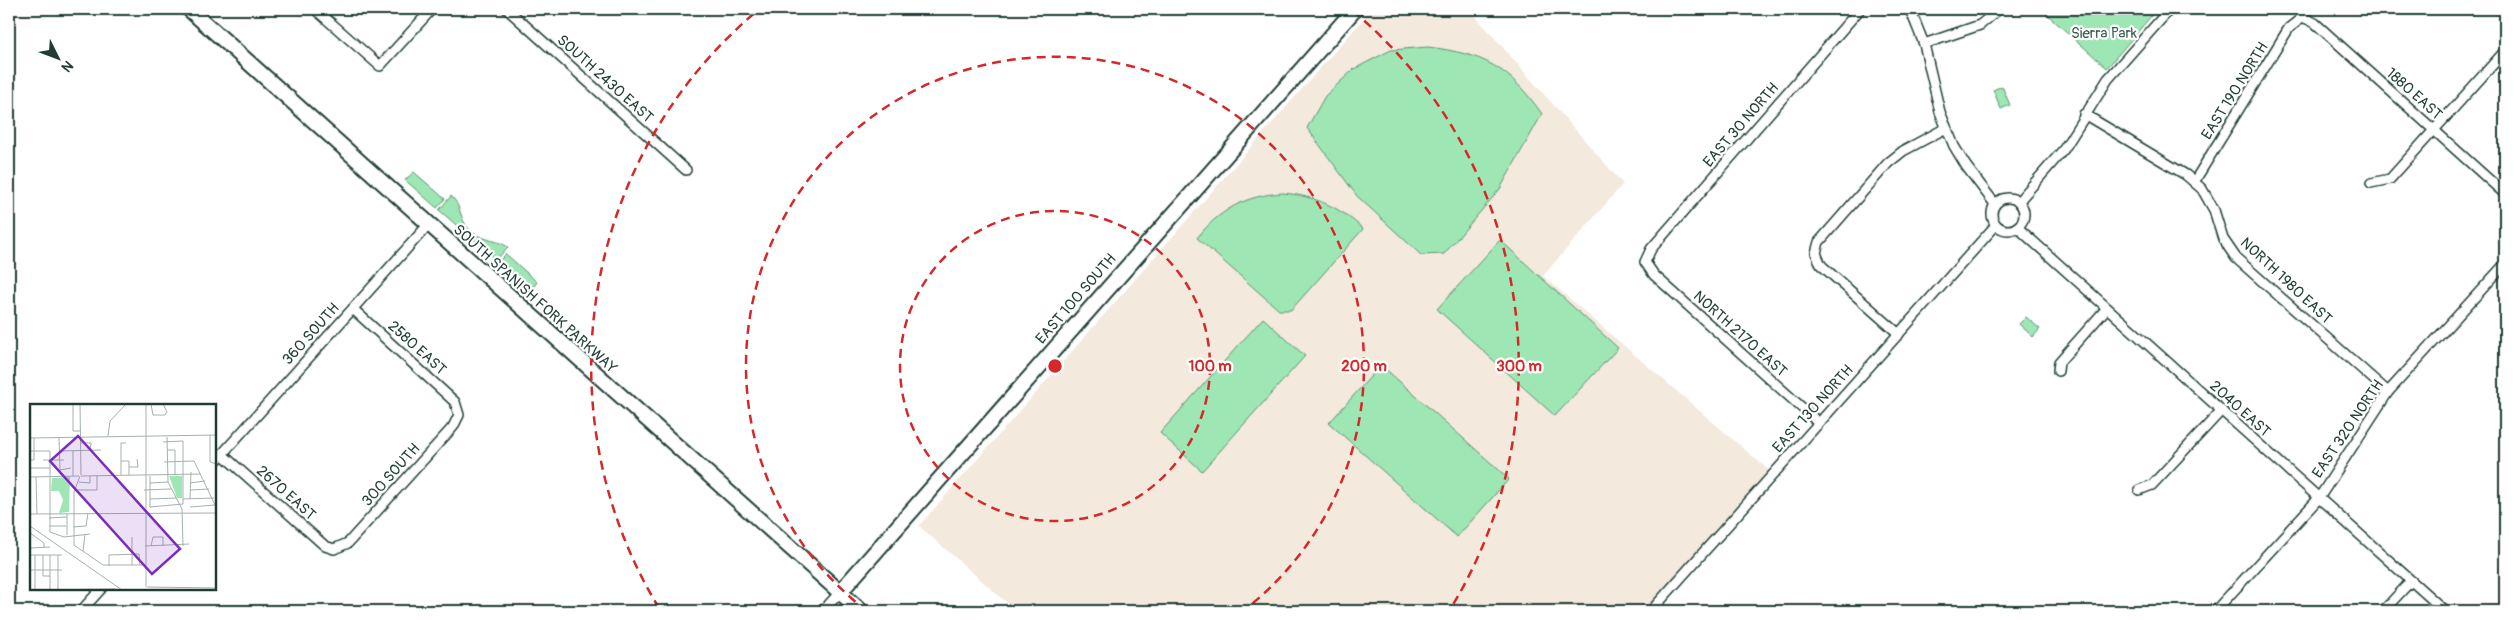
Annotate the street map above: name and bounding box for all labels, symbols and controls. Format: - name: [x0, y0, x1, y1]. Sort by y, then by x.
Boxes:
- park label: Sierra Park: [2071, 24, 2138, 43]
- street label: SOUTH 2430 EAST: [553, 31, 657, 127]
- north arrow: [32, 32, 82, 82]
- street label: EAST 190 NORTH: [2197, 39, 2273, 143]
- text: N: [58, 57, 77, 76]
- street label: 1880 EAST: [2382, 64, 2446, 124]
- street label: EAST 30 NORTH: [1699, 79, 1783, 171]
- street label: SOUTH SPANISH FORK PARKWAY: [449, 220, 621, 378]
- street label: NORTH 1980 EAST: [2236, 234, 2336, 328]
- street label: EAST 100 SOUTH: [1032, 250, 1120, 348]
- street label: NORTH 2170 EAST: [1689, 287, 1791, 381]
- street label: 360 SOUTH: [278, 299, 344, 369]
- street label: 2580 EAST: [384, 317, 450, 379]
- centre of rings: [1046, 357, 1064, 375]
- text: 100 m: [1189, 357, 1231, 376]
- text: 200 m: [1341, 357, 1387, 376]
- text: 300 m: [1496, 357, 1542, 376]
- street label: EAST 130 NORTH: [1769, 361, 1857, 457]
- street label: EAST 320 NORTH: [2308, 376, 2388, 482]
- street label: 2040 EAST: [2206, 377, 2274, 441]
- inset map: [30, 404, 216, 590]
- street label: 300 SOUTH: [358, 440, 424, 510]
- street label: 2670 EAST: [253, 462, 319, 524]

